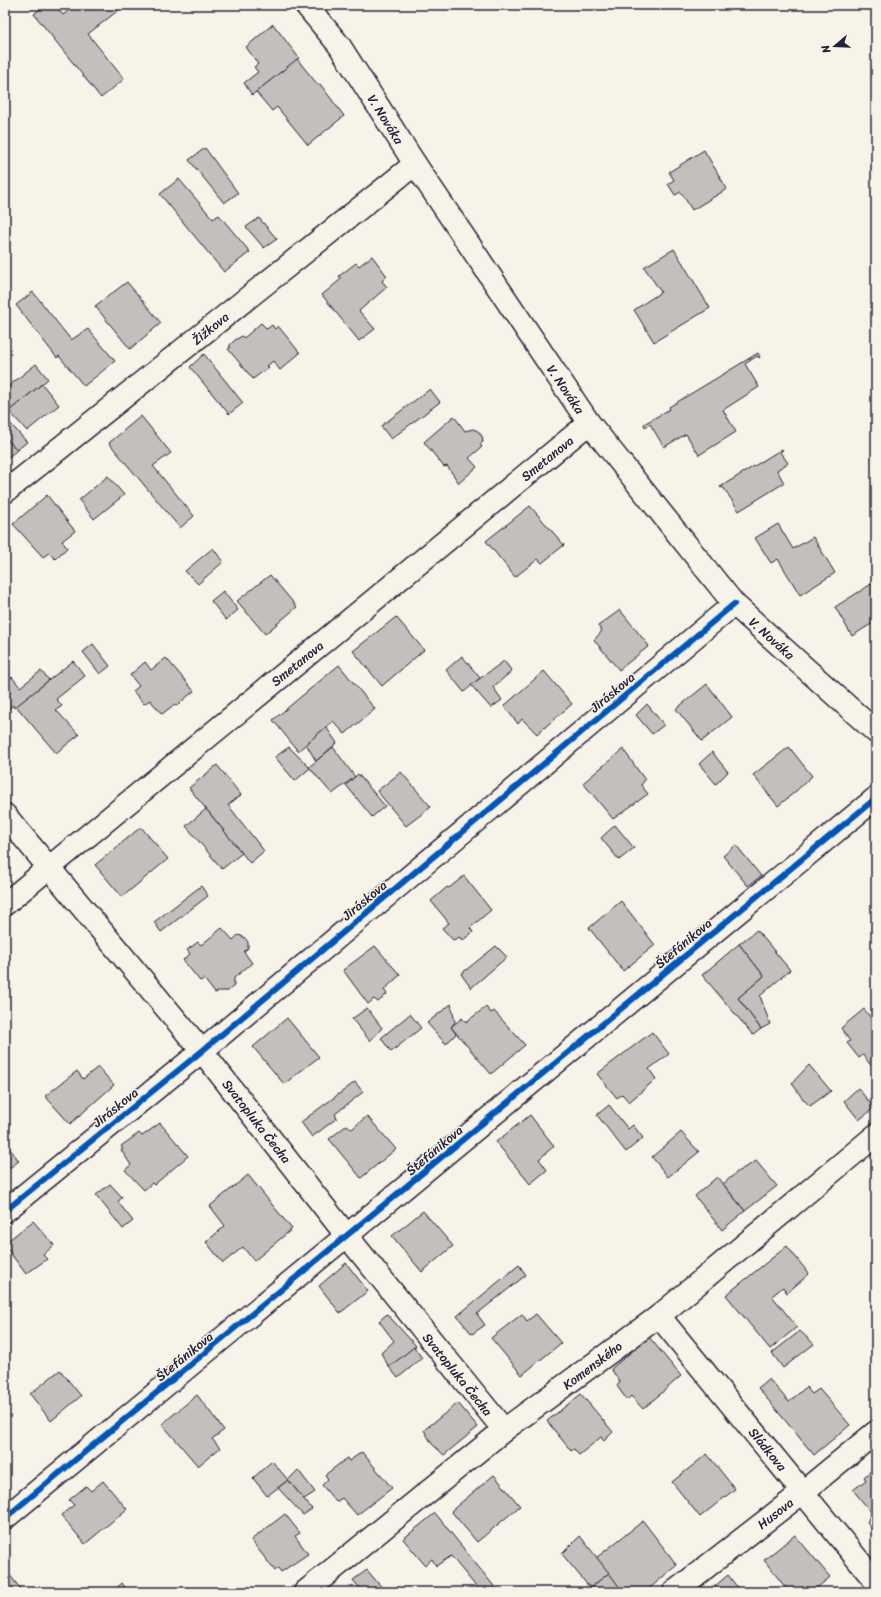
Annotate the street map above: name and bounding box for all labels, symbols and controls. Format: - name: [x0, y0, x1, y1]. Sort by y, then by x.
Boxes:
- north arrow: [815, 26, 855, 66]
- text: N: [816, 42, 837, 57]
- street label: V. Nováka: [361, 90, 410, 149]
- street label: Žižkova: [186, 306, 235, 351]
- street label: V. Nováka: [541, 360, 591, 419]
- street label: Smetanova: [516, 429, 579, 487]
- street label: V. Nováka: [743, 611, 800, 666]
- street label: Smetanova: [266, 634, 329, 692]
- street label: Jiráskova: [584, 666, 641, 719]
- street label: Jiráskova: [336, 874, 393, 927]
- street label: Štefánikova: [649, 912, 718, 974]
- street label: Svatopluka Čecha: [216, 1074, 297, 1169]
- street label: Jiráskova: [86, 1081, 144, 1134]
- street label: Štefánikova: [400, 1119, 469, 1181]
- street label: Štefánikova: [150, 1325, 219, 1387]
- street label: Svatopluka Čecha: [417, 1327, 499, 1422]
- street label: Komenského: [557, 1335, 628, 1396]
- street label: Sládkova: [743, 1422, 793, 1477]
- street label: Husova: [752, 1491, 799, 1535]

